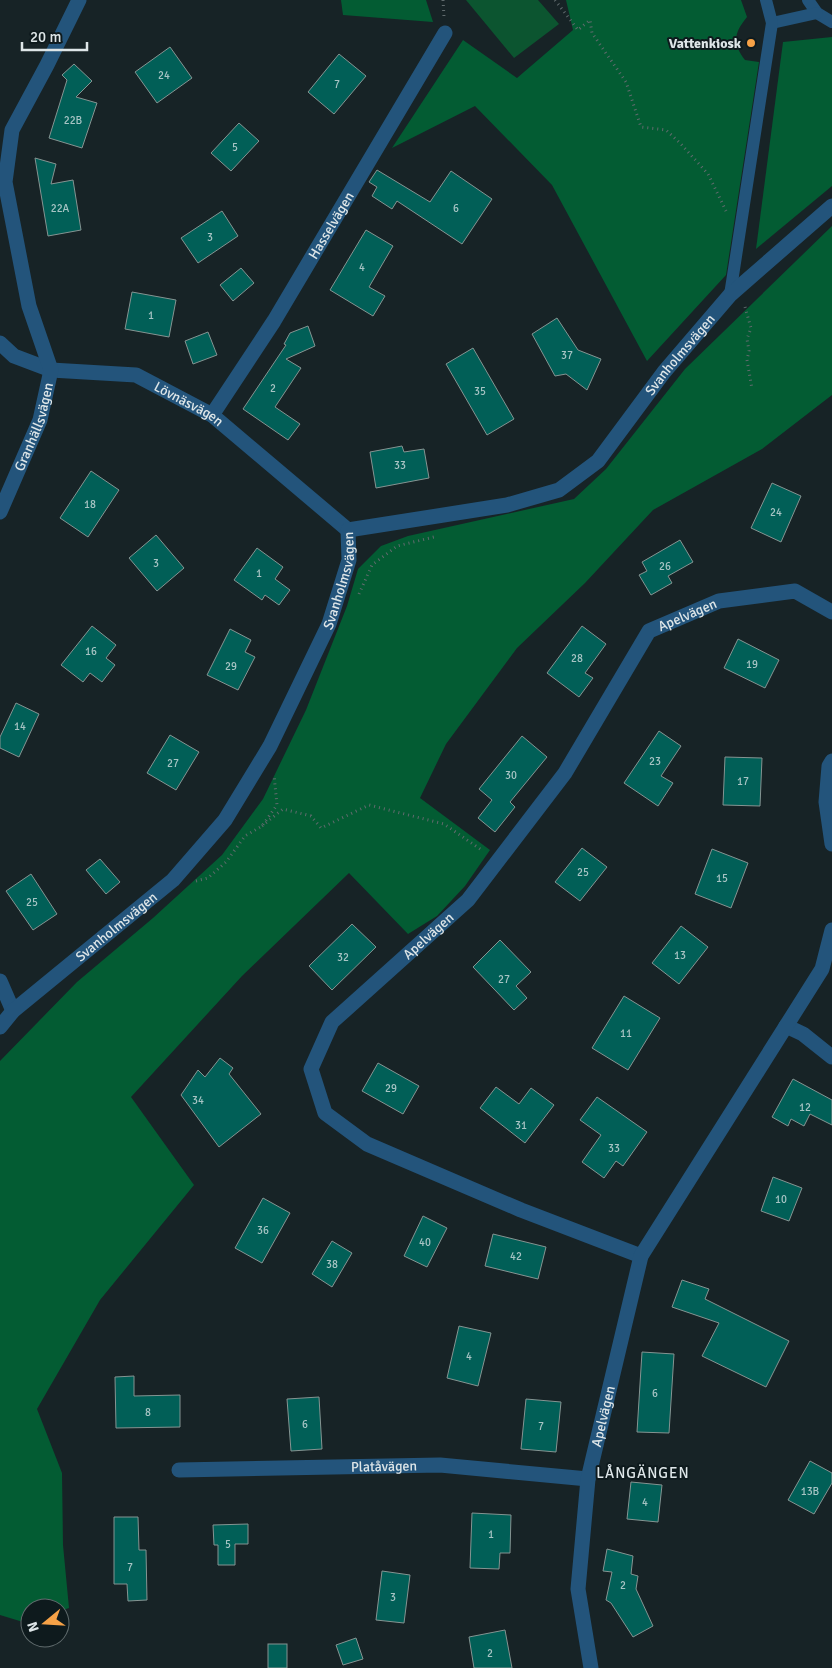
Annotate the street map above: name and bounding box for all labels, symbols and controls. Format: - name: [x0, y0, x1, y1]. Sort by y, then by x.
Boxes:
- scale bar: [22, 20, 88, 52]
- text: 20 m: [30, 28, 61, 46]
- place label: Vattenkiosk: [669, 35, 742, 52]
- marker: Vattenkiosk: [745, 37, 757, 49]
- house number: 24: [158, 69, 170, 82]
- house number: 7: [334, 78, 340, 91]
- house number: 22B: [64, 114, 83, 127]
- house number: 5: [232, 141, 238, 154]
- street label: Hasselvägen: [305, 189, 358, 262]
- house number: 22A: [51, 202, 70, 215]
- house number: 6: [453, 202, 459, 215]
- house number: 3: [207, 231, 213, 244]
- house number: 4: [359, 261, 365, 274]
- house number: 1: [148, 309, 154, 322]
- street label: Svanholmsvägen: [642, 311, 719, 399]
- house number: 37: [561, 349, 573, 362]
- street label: Lövnäsvägen: [151, 378, 227, 430]
- street label: Granhällsvägen: [11, 381, 57, 474]
- house number: 2: [270, 382, 276, 395]
- house number: 35: [474, 385, 486, 398]
- house number: 33: [394, 459, 406, 472]
- house number: 18: [84, 498, 96, 511]
- house number: 24: [770, 506, 782, 519]
- street label: Svanholmsvägen: [320, 532, 358, 633]
- house number: 3: [153, 557, 159, 570]
- house number: 26: [659, 560, 671, 573]
- house number: 1: [256, 567, 262, 580]
- street label: Apelvägen: [655, 595, 719, 635]
- house number: 16: [85, 645, 97, 658]
- house number: 28: [571, 652, 583, 665]
- house number: 19: [746, 658, 758, 671]
- house number: 29: [225, 660, 237, 673]
- house number: 14: [14, 720, 26, 733]
- house number: 23: [649, 755, 661, 768]
- house number: 27: [167, 757, 179, 770]
- house number: 30: [505, 769, 517, 782]
- house number: 17: [737, 775, 749, 788]
- house number: 25: [577, 866, 589, 879]
- house number: 15: [716, 872, 728, 885]
- street label: Svanholmsvägen: [72, 889, 161, 965]
- house number: 25: [26, 896, 38, 909]
- street label: Apelvägen: [400, 909, 457, 963]
- house number: 13: [674, 949, 686, 962]
- house number: 32: [337, 951, 349, 964]
- house number: 27: [498, 973, 510, 986]
- house number: 11: [620, 1027, 632, 1040]
- house number: 29: [385, 1082, 397, 1095]
- house number: 34: [192, 1094, 204, 1107]
- house number: 12: [799, 1101, 811, 1114]
- house number: 31: [515, 1119, 527, 1132]
- house number: 33: [608, 1142, 620, 1155]
- house number: 10: [775, 1193, 787, 1206]
- house number: 36: [257, 1224, 269, 1237]
- house number: 40: [419, 1236, 431, 1249]
- house number: 42: [510, 1250, 522, 1263]
- house number: 38: [326, 1258, 338, 1271]
- house number: 4: [466, 1350, 472, 1363]
- street label: Apelvägen: [588, 1384, 619, 1449]
- house number: 6: [652, 1387, 658, 1400]
- house number: 8: [145, 1406, 151, 1419]
- house number: 6: [302, 1418, 308, 1431]
- house number: 7: [538, 1420, 544, 1433]
- street label: Platåvägen: [351, 1457, 417, 1476]
- district label: LÅNGÄNGEN: [596, 1464, 690, 1482]
- house number: 13B: [801, 1485, 820, 1498]
- house number: 4: [642, 1496, 648, 1509]
- house number: 1: [488, 1528, 494, 1541]
- house number: 5: [225, 1538, 231, 1551]
- house number: 7: [127, 1561, 133, 1574]
- house number: 2: [620, 1579, 626, 1592]
- house number: 3: [390, 1591, 396, 1604]
- north arrow: [20, 1598, 70, 1648]
- text: N: [24, 1620, 43, 1634]
- house number: 2: [487, 1647, 493, 1660]

